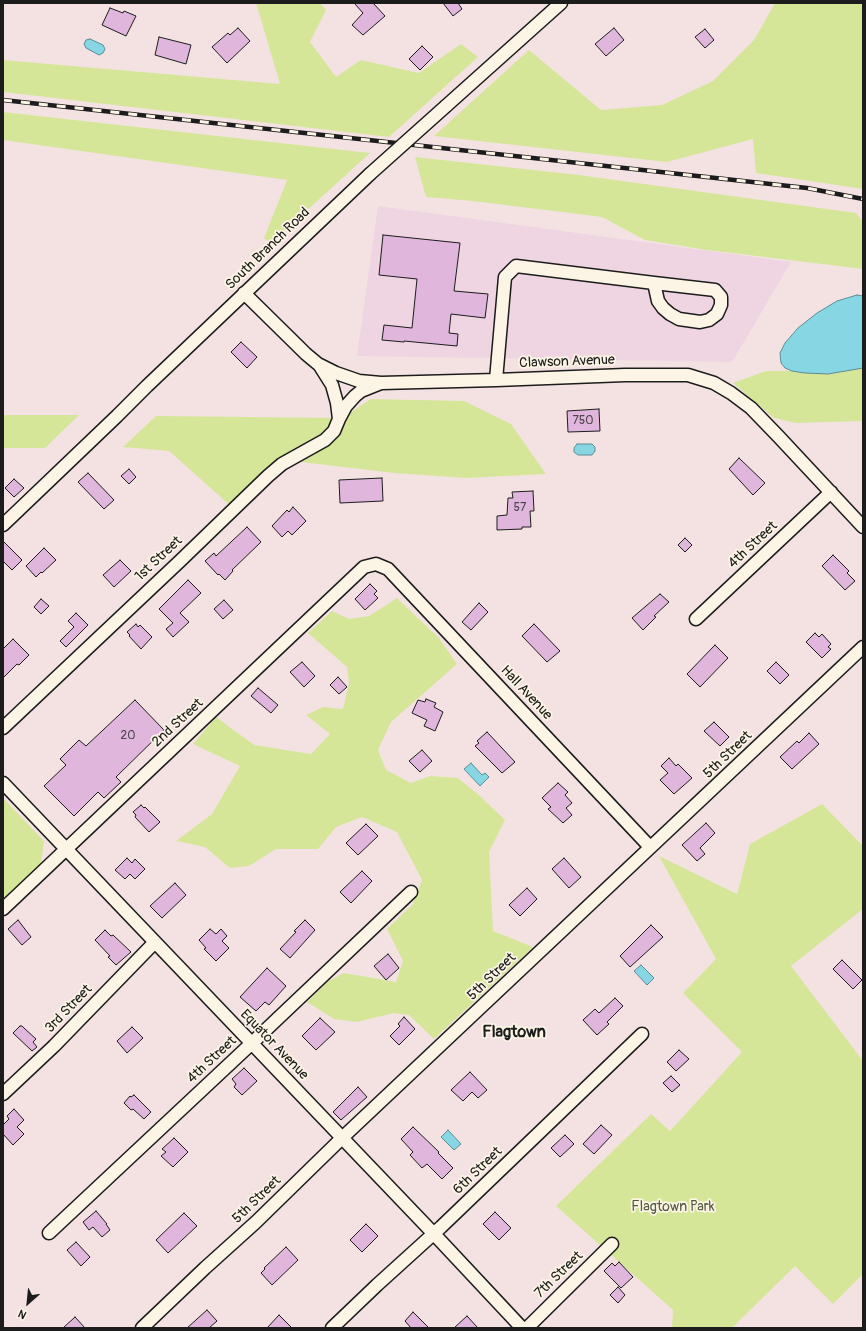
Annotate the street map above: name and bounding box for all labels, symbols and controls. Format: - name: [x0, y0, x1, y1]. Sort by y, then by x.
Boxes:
- street label: South Branch Road: [222, 205, 314, 293]
- street label: Clawson Avenue: [519, 352, 615, 372]
- house number: 750: [572, 414, 594, 428]
- house number: 57: [514, 501, 526, 515]
- street label: 4th Street: [725, 518, 781, 572]
- street label: 1st Street: [132, 533, 186, 585]
- street label: Hall Avenue: [497, 662, 555, 724]
- street label: 2nd Street: [149, 695, 207, 751]
- street label: 5th Street: [700, 728, 756, 782]
- house number: 20: [121, 729, 135, 743]
- street label: 5th Street: [464, 950, 520, 1004]
- street label: 3rd Street: [42, 981, 96, 1037]
- street label: Equator Avenue: [236, 1006, 312, 1084]
- district label: Flagtown: [482, 1023, 546, 1043]
- street label: 4th Street: [184, 1033, 240, 1087]
- street label: 6th Street: [450, 1144, 506, 1198]
- street label: 5th Street: [229, 1173, 285, 1227]
- park label: Flagtown Park: [631, 1199, 715, 1215]
- street label: 7th Street: [531, 1248, 587, 1302]
- north arrow: [8, 1283, 48, 1323]
- text: N: [16, 1307, 29, 1322]

